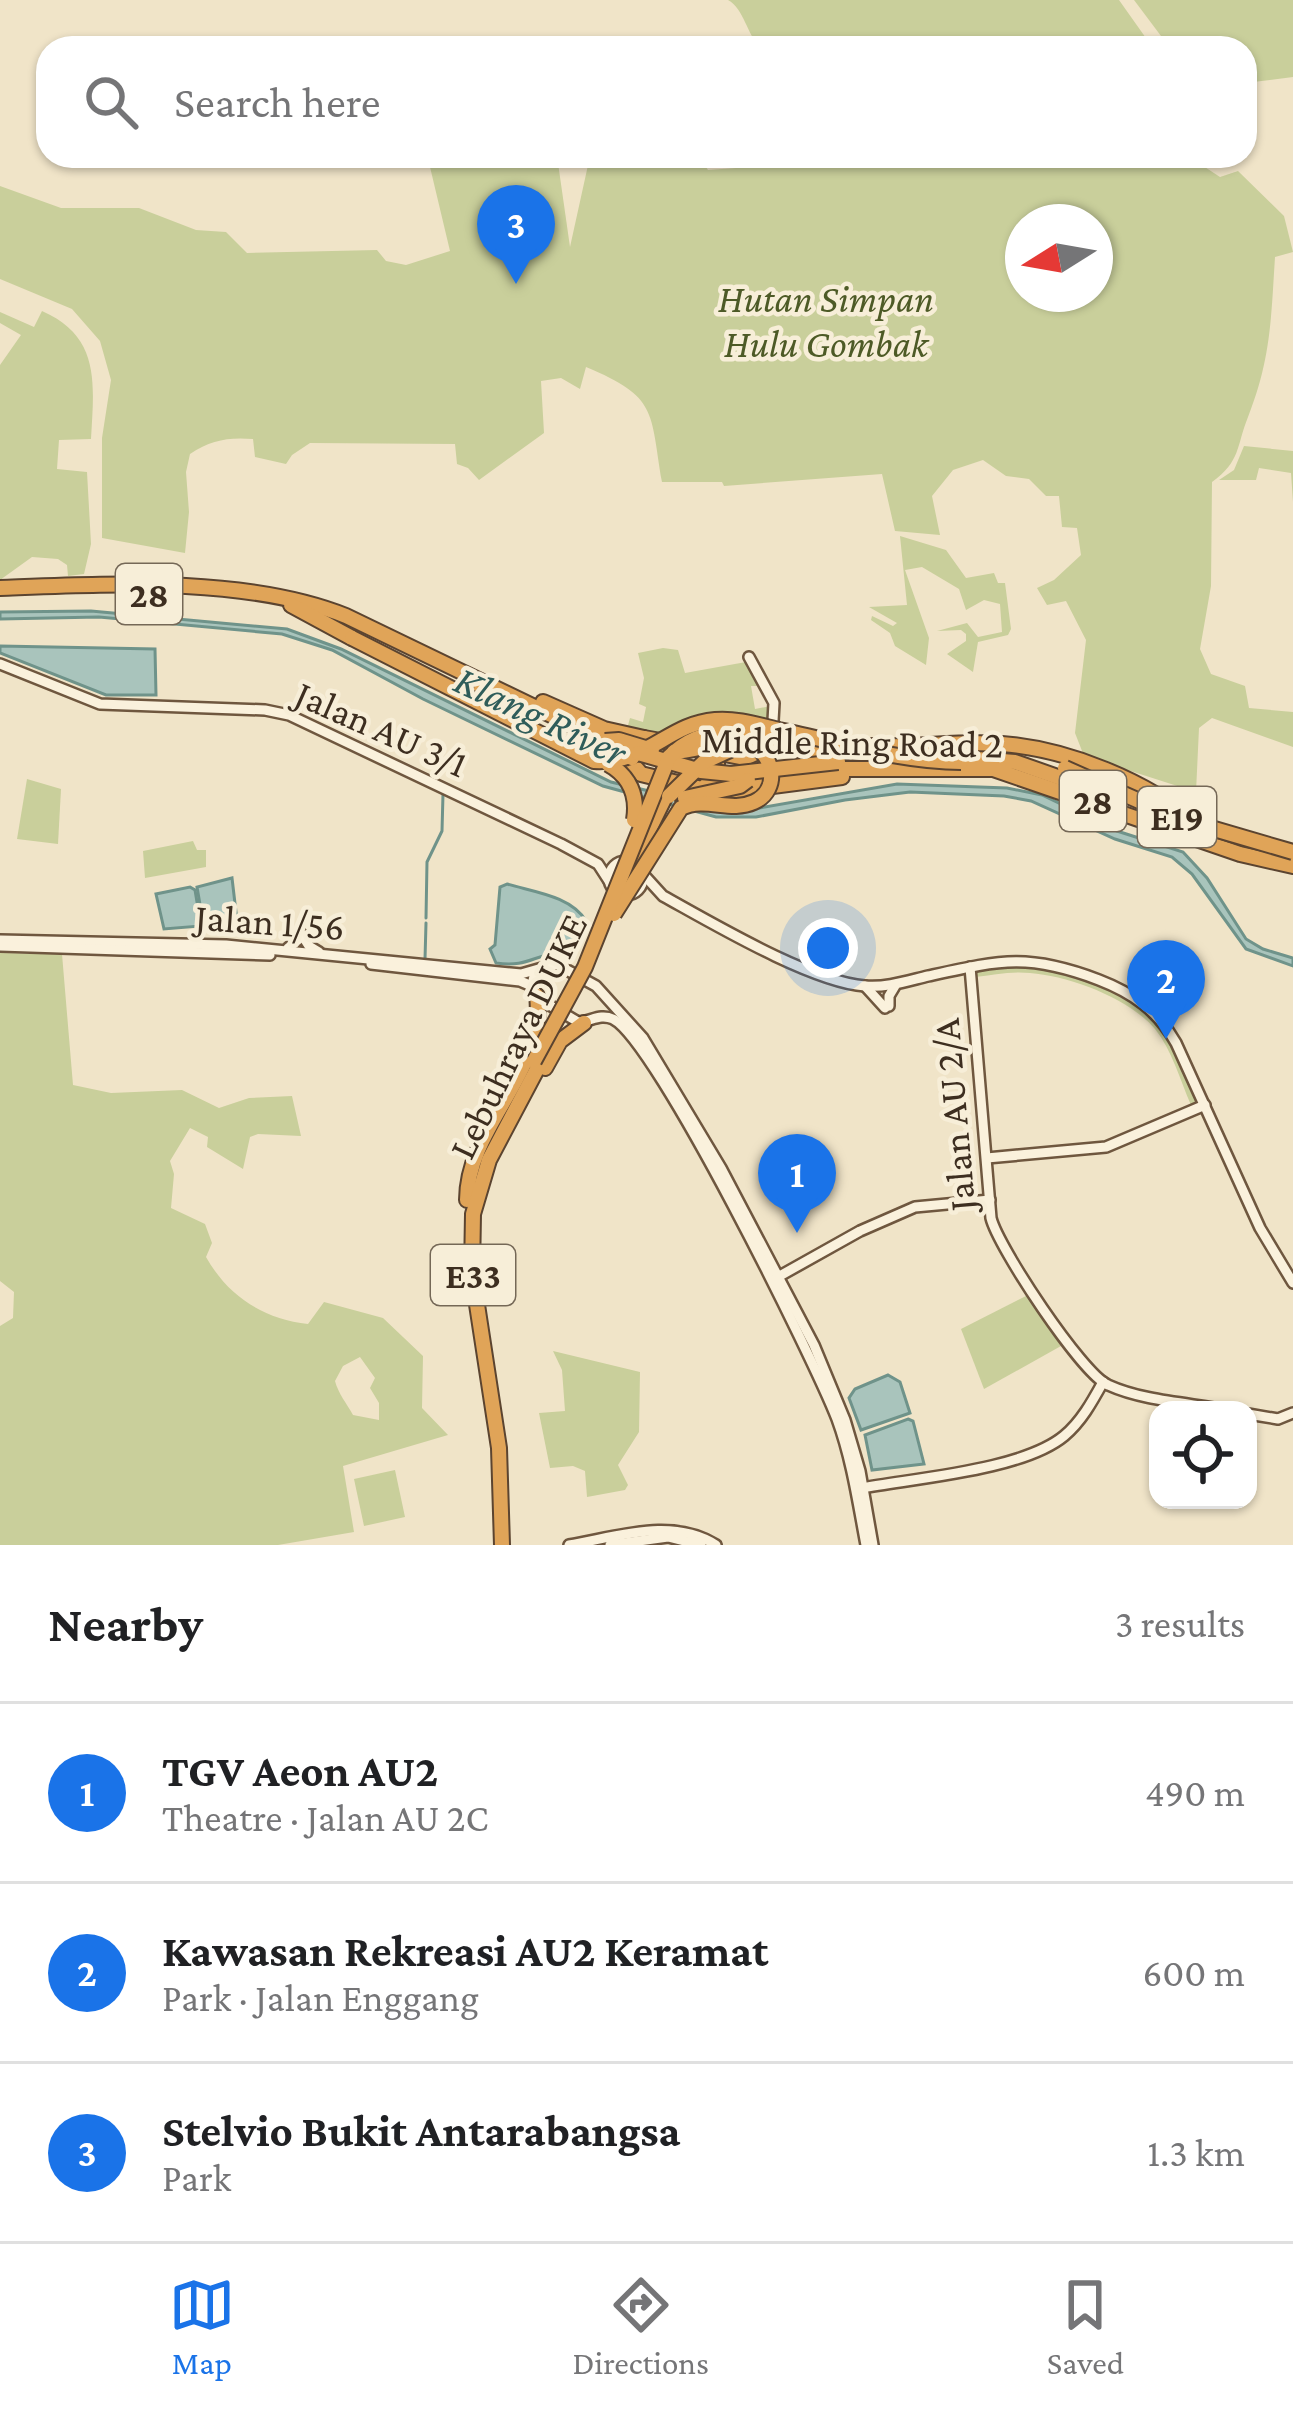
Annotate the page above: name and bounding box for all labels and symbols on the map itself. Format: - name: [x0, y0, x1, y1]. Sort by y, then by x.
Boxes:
- pin: 3: [477, 185, 555, 284]
- north arrow: [1005, 204, 1113, 312]
- park label: Hutan Simpan Hulu Gombak: [718, 277, 934, 365]
- road number: 28: [116, 564, 182, 624]
- water label: Klang River: [447, 655, 635, 776]
- street label: Jalan AU 3/1: [287, 670, 474, 785]
- street label: Middle Ring Road 2: [701, 717, 1003, 767]
- road number: 28: [1060, 771, 1126, 831]
- road number: E19: [1138, 787, 1216, 847]
- street label: Jalan 1/56: [191, 895, 346, 948]
- street label: Lebuhraya DUKE: [440, 907, 596, 1166]
- your location: [798, 918, 858, 978]
- pin: 2: [1127, 940, 1205, 1039]
- street label: Jalan AU 2/A: [924, 1016, 984, 1216]
- pin: 1: [758, 1134, 836, 1233]
- road number: E33: [431, 1245, 515, 1305]

